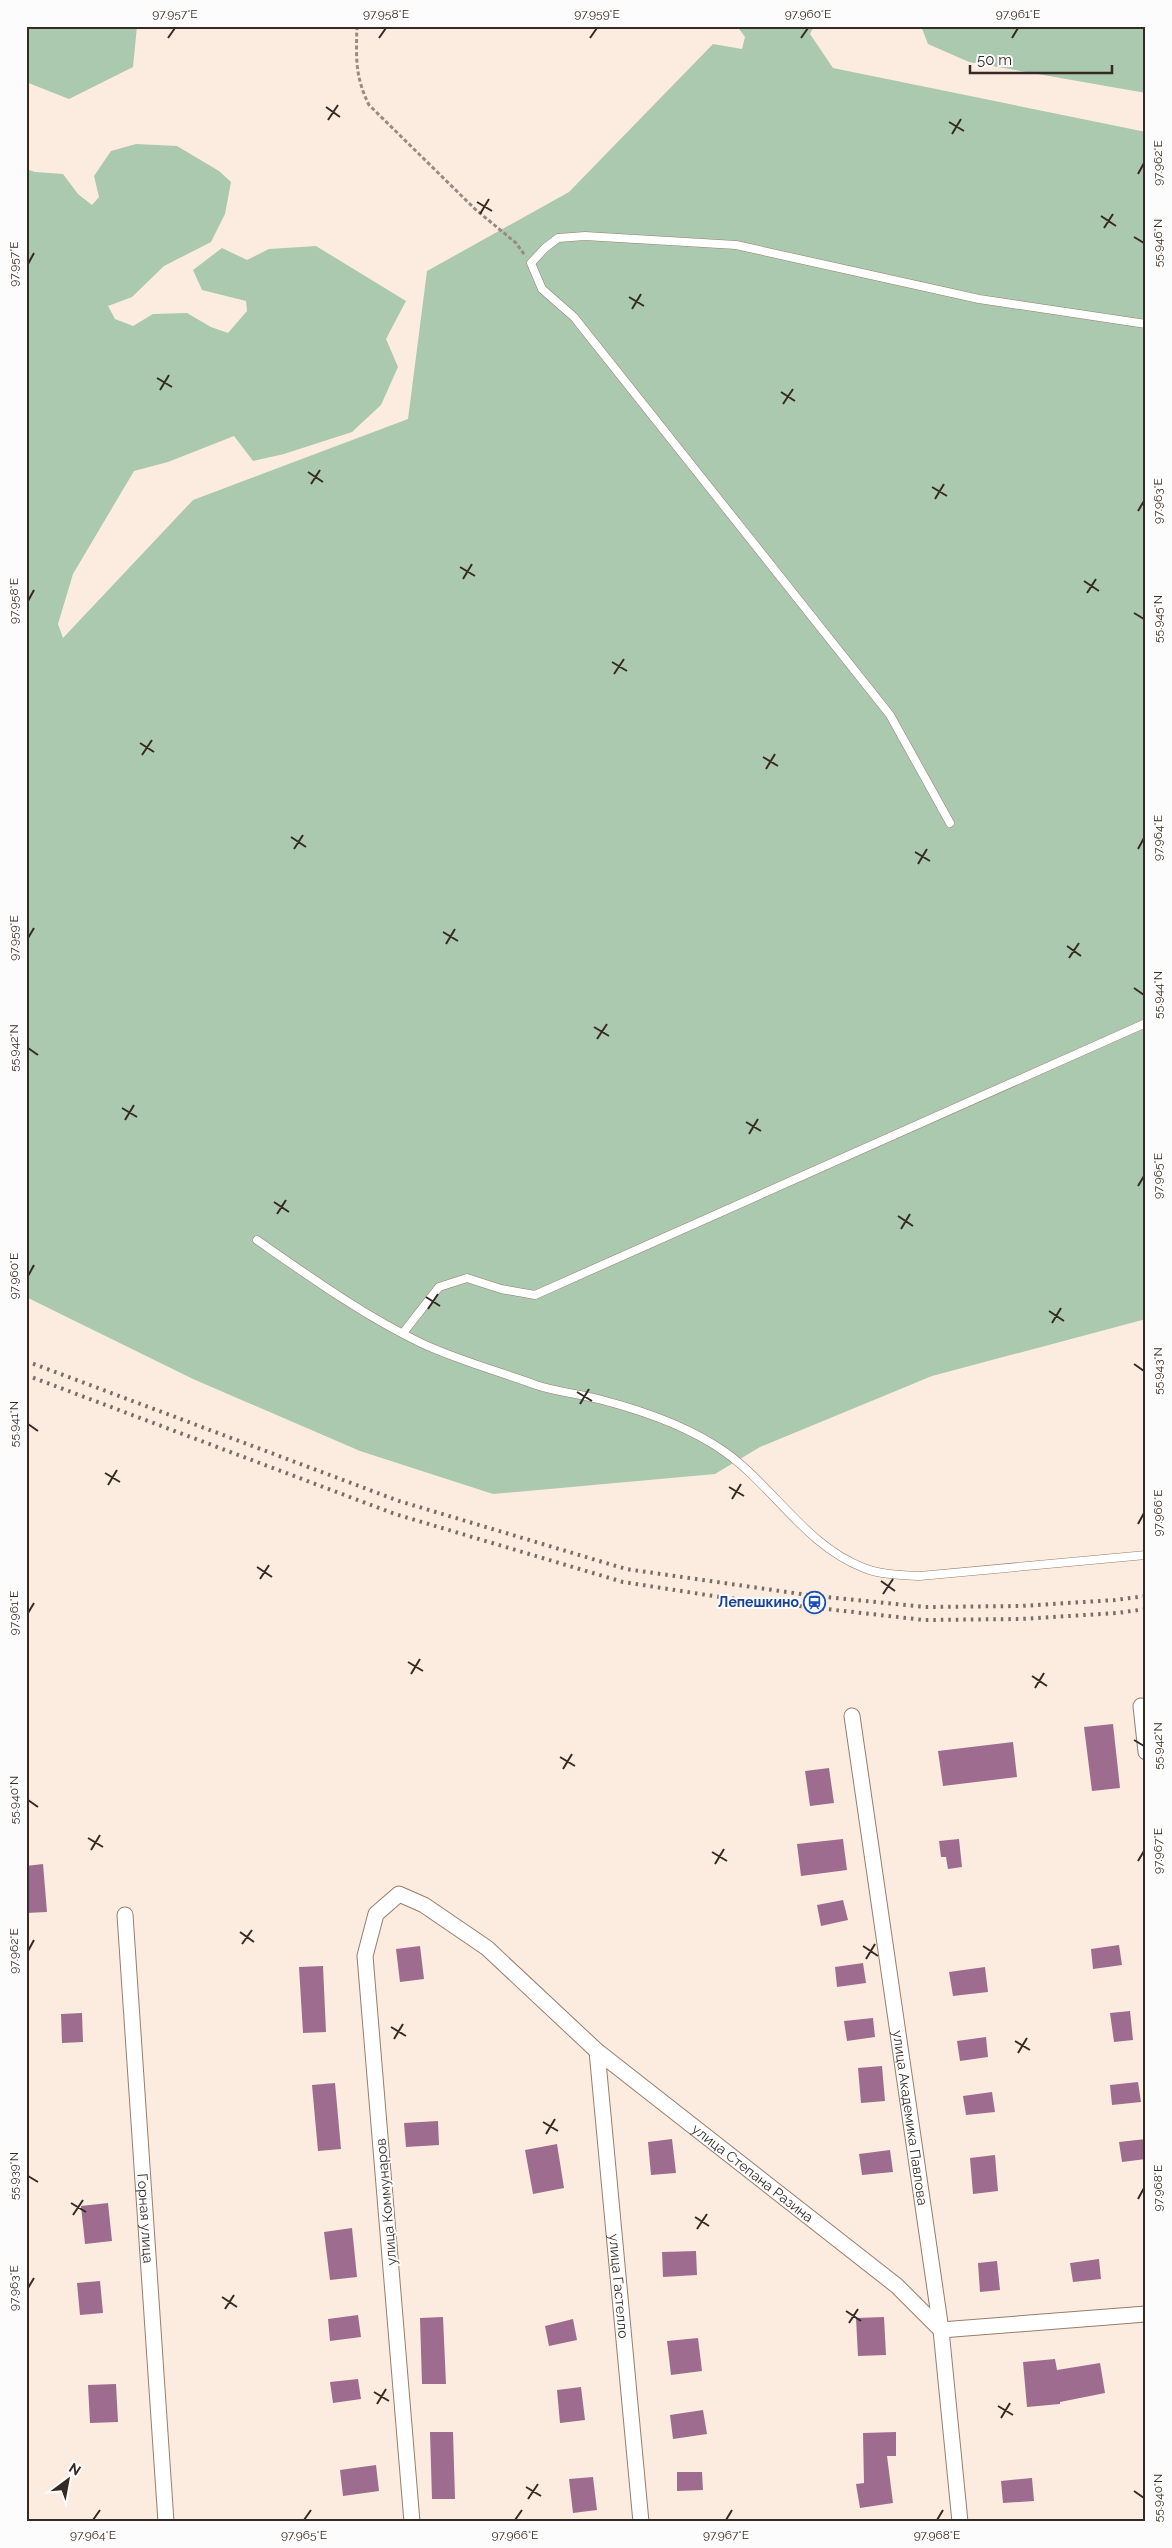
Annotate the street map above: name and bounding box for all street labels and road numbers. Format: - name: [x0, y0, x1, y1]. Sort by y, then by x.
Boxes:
- street label: улица Академика Павлова: [890, 2029, 931, 2206]
- street label: улица Степана Разина: [689, 2121, 817, 2225]
- street label: улица Коммунаров: [372, 2138, 400, 2266]
- street label: Горная улица: [134, 2173, 157, 2264]
- street label: улица Гастелло: [606, 2233, 632, 2339]

